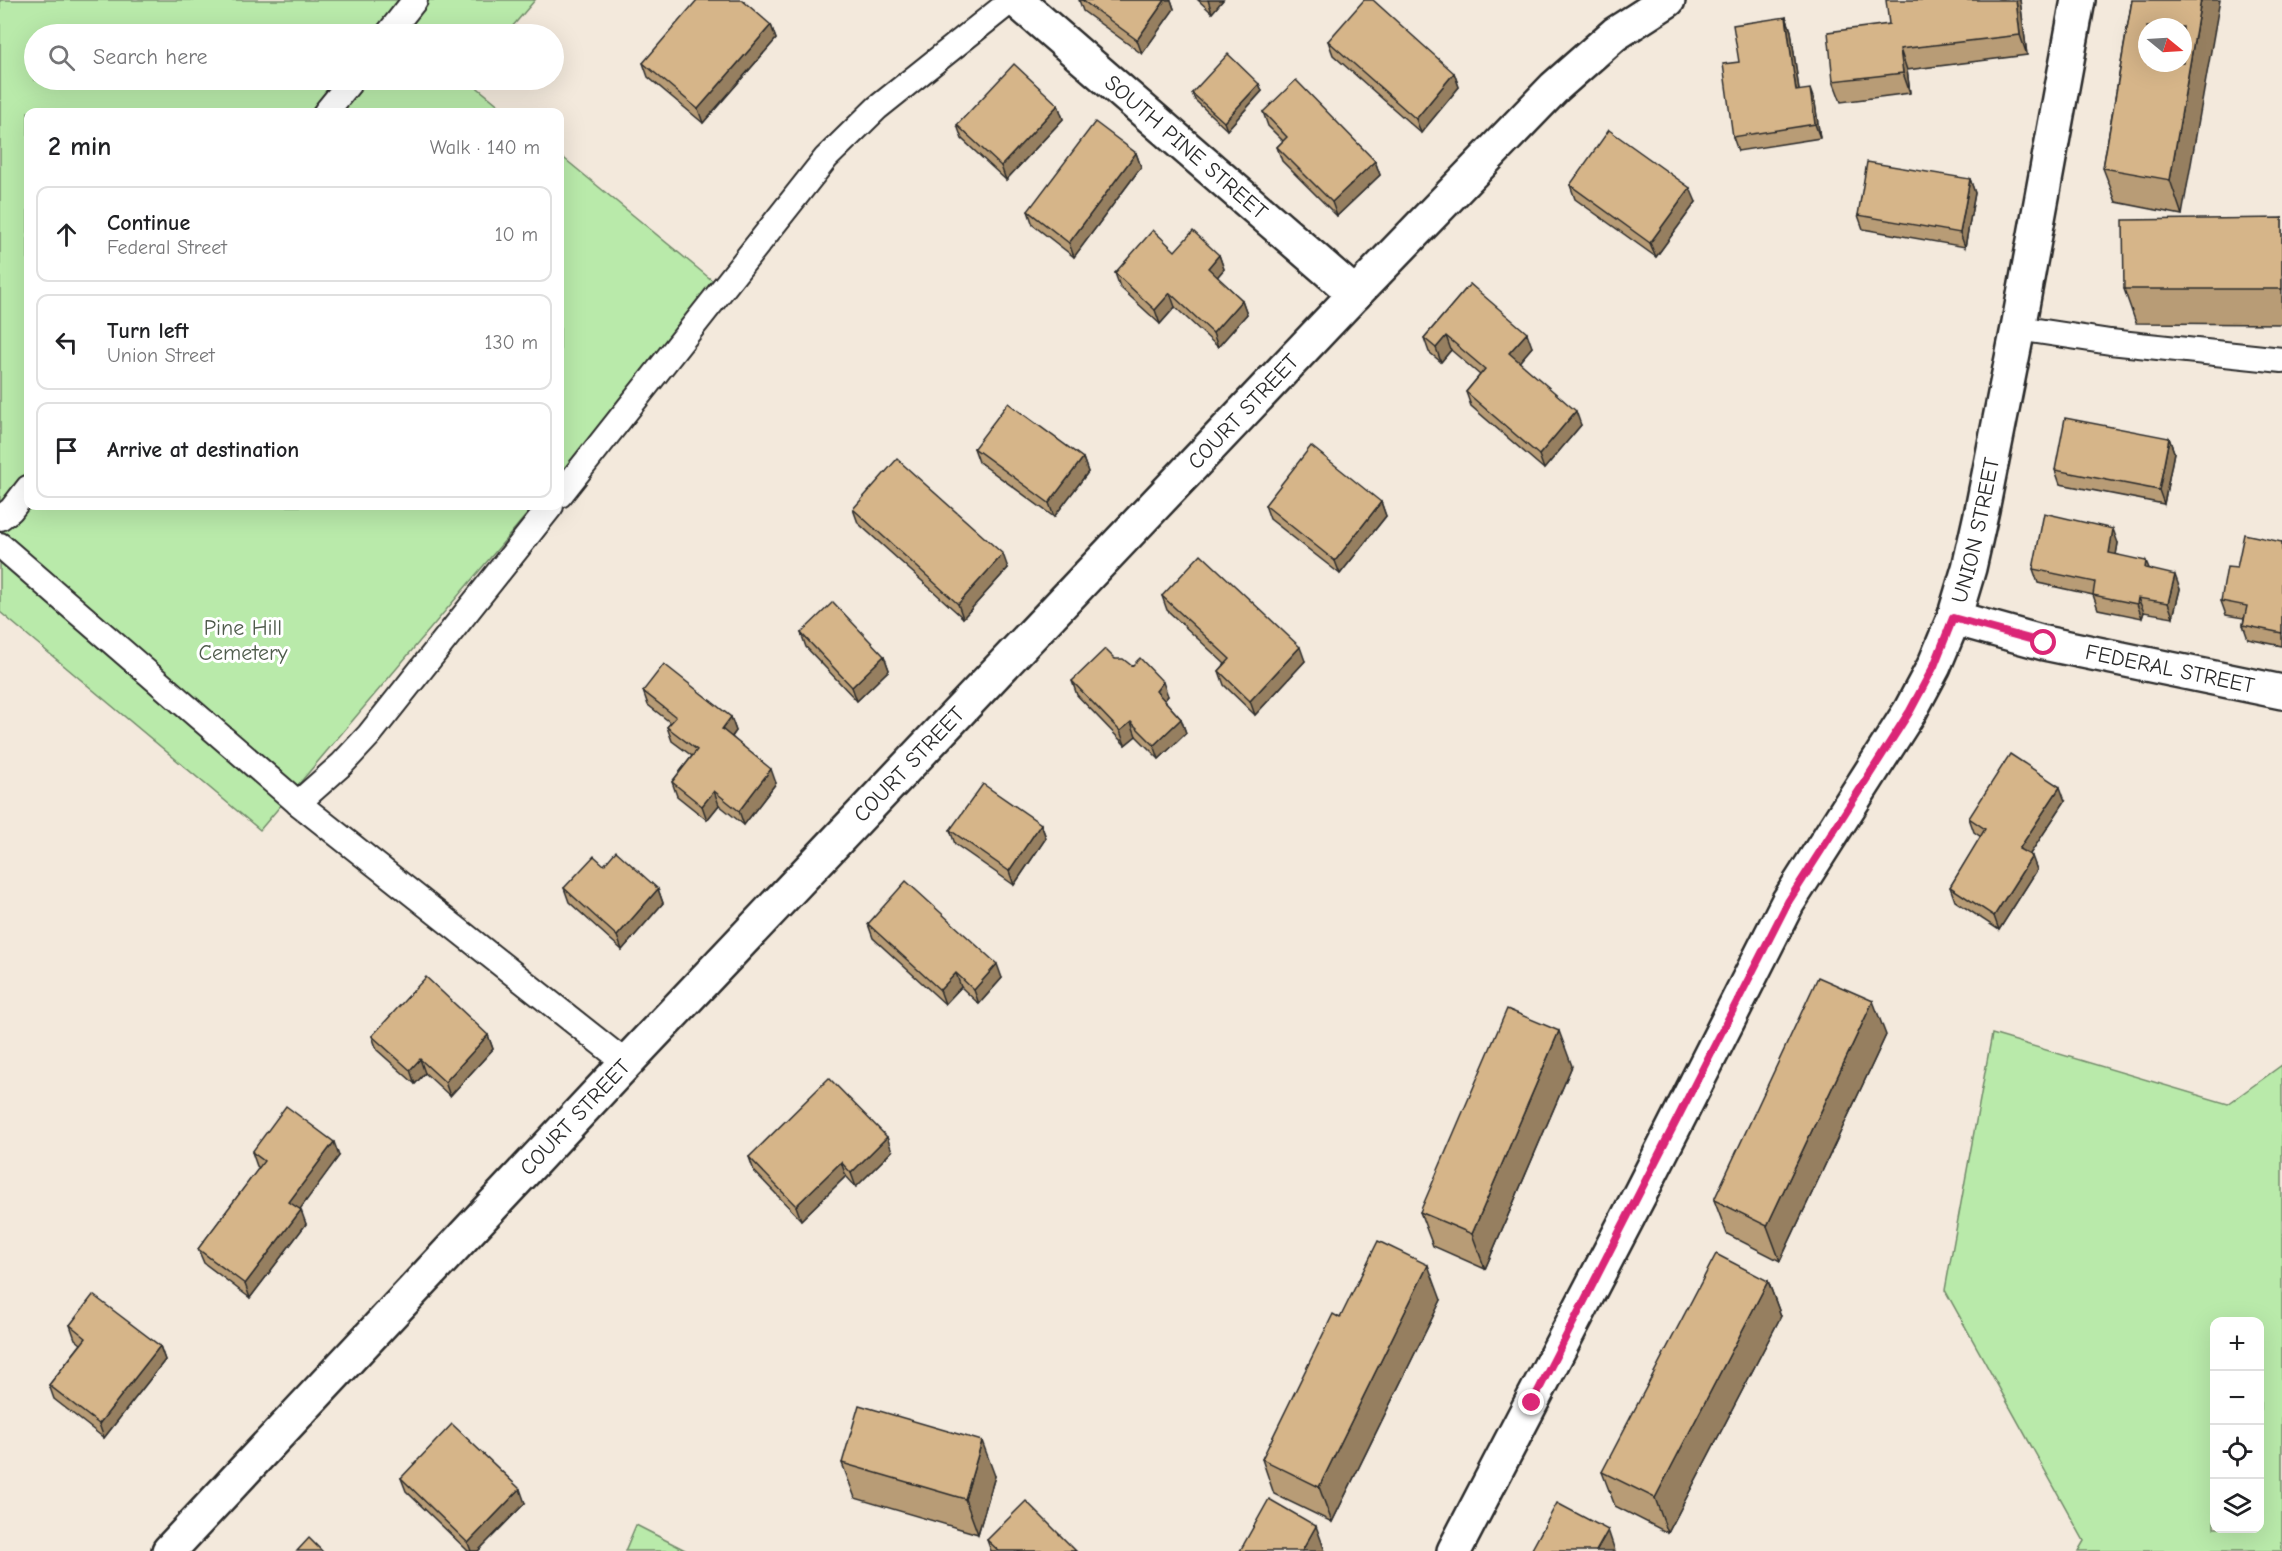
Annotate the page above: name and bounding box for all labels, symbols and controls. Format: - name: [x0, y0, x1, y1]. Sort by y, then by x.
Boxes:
- north arrow: [2138, 18, 2192, 72]
- search box: [24, 24, 564, 90]
- icon: search: [45, 41, 78, 74]
- text: Search here: [93, 44, 208, 70]
- street label: SOUTH PINE STREET: [1099, 70, 1273, 225]
- text: 2 min: [48, 132, 111, 162]
- text: Walk · 140 m: [430, 136, 540, 159]
- text: Continue: [107, 210, 190, 236]
- icon: ahead: [50, 218, 83, 251]
- text: 10 m: [495, 223, 538, 246]
- text: Federal Street: [107, 236, 227, 259]
- text: Turn left: [107, 318, 189, 344]
- icon: left: [50, 326, 83, 359]
- text: 130 m: [485, 331, 538, 354]
- text: Union Street: [107, 344, 215, 367]
- street label: COURT STREET: [1182, 348, 1305, 475]
- icon: arrive: [50, 434, 83, 467]
- text: Arrive at destination: [107, 437, 299, 463]
- street label: UNION STREET: [1946, 455, 2005, 606]
- park label: Pine Hill Cemetery: [199, 615, 288, 666]
- route start: [2030, 629, 2056, 655]
- street label: FEDERAL STREET: [2083, 639, 2257, 699]
- street label: COURT STREET: [848, 701, 970, 828]
- street label: COURT STREET: [514, 1054, 636, 1181]
- map controls: [2210, 1317, 2264, 1533]
- button: +: [2210, 1317, 2264, 1371]
- button: −: [2210, 1371, 2264, 1425]
- route end: [1518, 1389, 1544, 1415]
- button: locate: [2210, 1425, 2264, 1479]
- button: layers: [2210, 1479, 2264, 1533]

